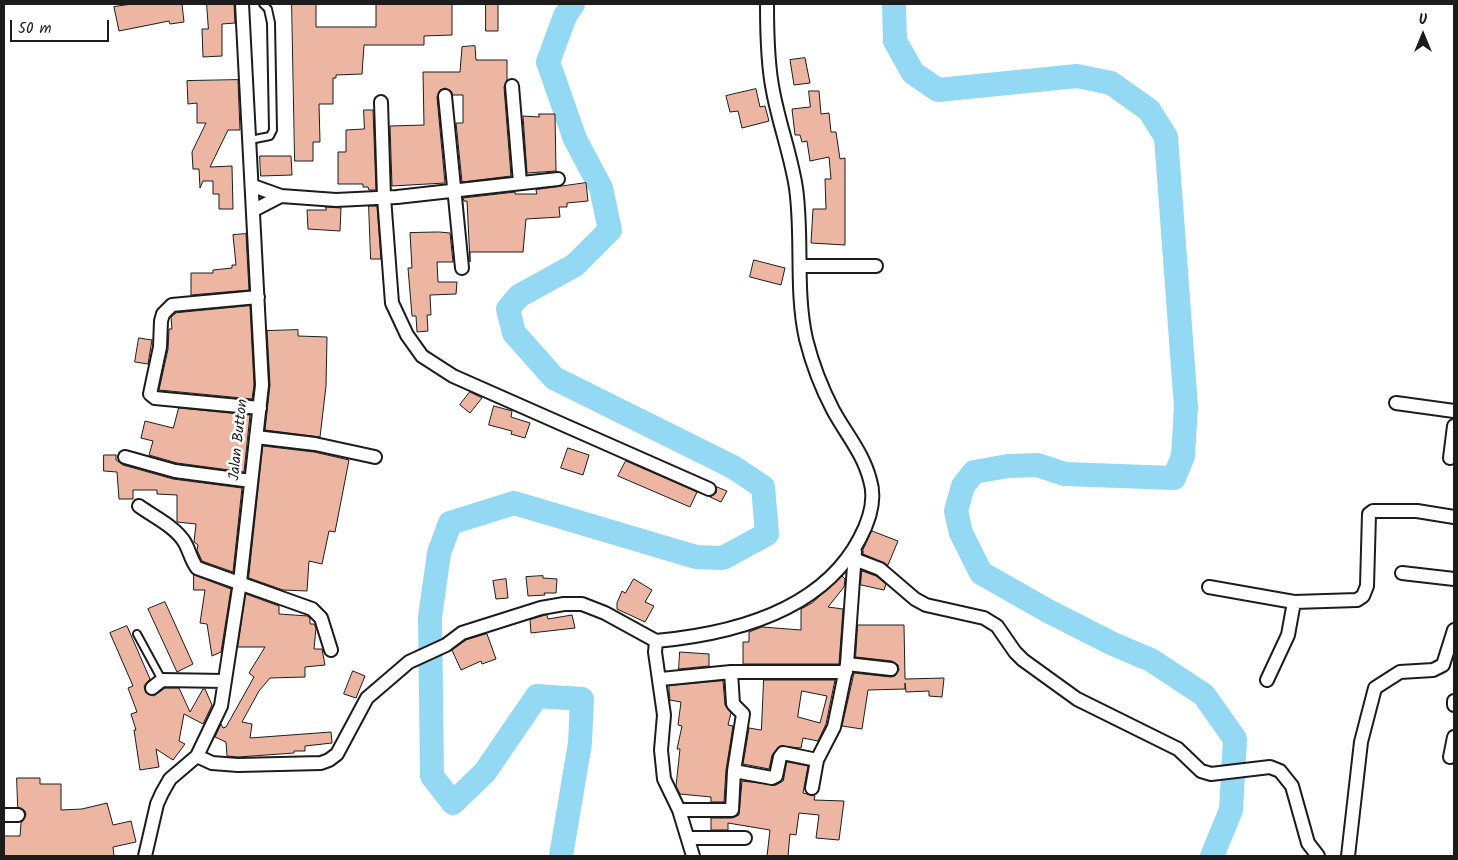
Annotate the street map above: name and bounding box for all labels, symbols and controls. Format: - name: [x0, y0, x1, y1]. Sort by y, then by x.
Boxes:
- text: U: [1419, 9, 1427, 31]
- scale bar: [12, 10, 111, 42]
- north arrow: [1398, 10, 1448, 60]
- text: 50 m: [18, 17, 52, 41]
- street label: Jalan Button: [227, 398, 253, 482]

